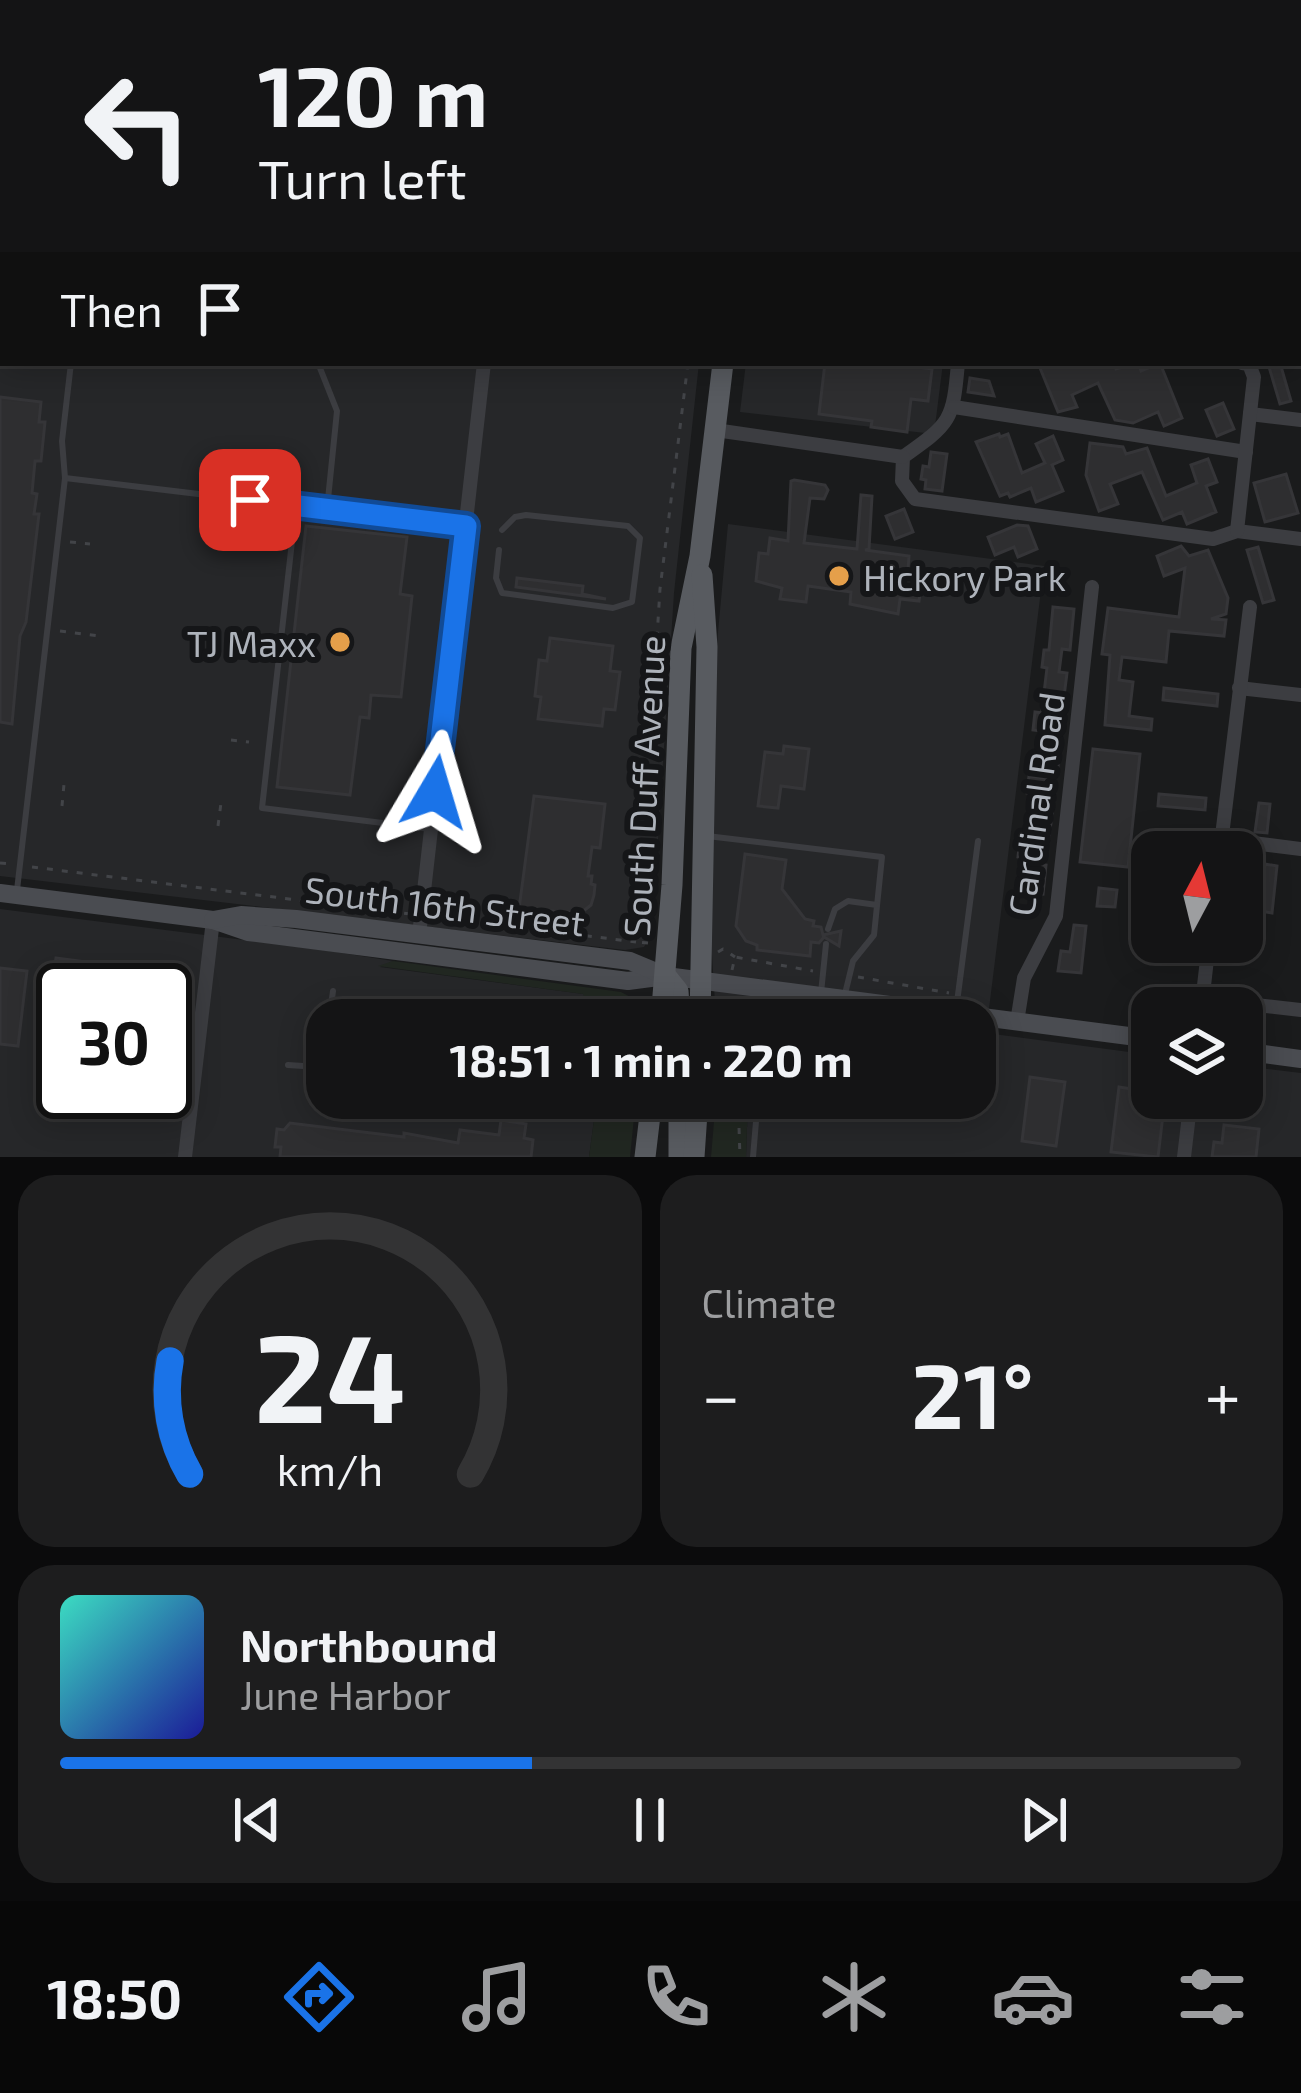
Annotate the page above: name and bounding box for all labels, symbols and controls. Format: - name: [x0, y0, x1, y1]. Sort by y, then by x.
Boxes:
- text: 120 m: [258, 43, 488, 144]
- icon: left: [60, 48, 216, 204]
- text: Turn left: [258, 145, 467, 210]
- icon: arrive: [187, 276, 253, 342]
- text: Then: [60, 282, 163, 336]
- pin: [199, 449, 301, 551]
- icon: arrive: [217, 467, 283, 533]
- place label: Hickory Park: [863, 555, 1066, 598]
- marker: Hickory Park: [826, 563, 852, 589]
- place label: TJ Maxx: [187, 621, 316, 664]
- marker: TJ Maxx: [327, 629, 353, 655]
- street label: South Duff Avenue: [614, 634, 672, 938]
- street label: Cardinal Road: [998, 689, 1072, 919]
- position arrow: [372, 729, 498, 855]
- north arrow: [1131, 831, 1263, 963]
- map controls: [1131, 831, 1263, 1119]
- street label: South 16th Street: [303, 867, 587, 943]
- speed limit sign: 30: [36, 963, 192, 1119]
- button: layers: [1131, 987, 1263, 1119]
- text: 18:51 · 1 min · 220 m: [449, 1032, 853, 1086]
- text: Climate: [702, 1279, 836, 1326]
- text: 24: [254, 1298, 406, 1448]
- text: 21°: [911, 1339, 1033, 1447]
- text: −: [702, 1354, 740, 1433]
- text: +: [1205, 1354, 1241, 1433]
- text: km/h: [276, 1443, 383, 1495]
- text: Northbound: [240, 1617, 498, 1671]
- text: June Harbor: [240, 1671, 451, 1718]
- icon: previous: [224, 1787, 290, 1853]
- icon: pause: [617, 1787, 683, 1853]
- icon: next: [1011, 1787, 1077, 1853]
- icon: directions: [277, 1955, 361, 2039]
- icon: music: [455, 1955, 539, 2039]
- icon: phone: [634, 1955, 718, 2039]
- icon: climate: [812, 1955, 896, 2039]
- icon: car: [991, 1955, 1075, 2039]
- icon: filters: [1170, 1955, 1254, 2039]
- text: 18:50: [47, 1965, 182, 2030]

